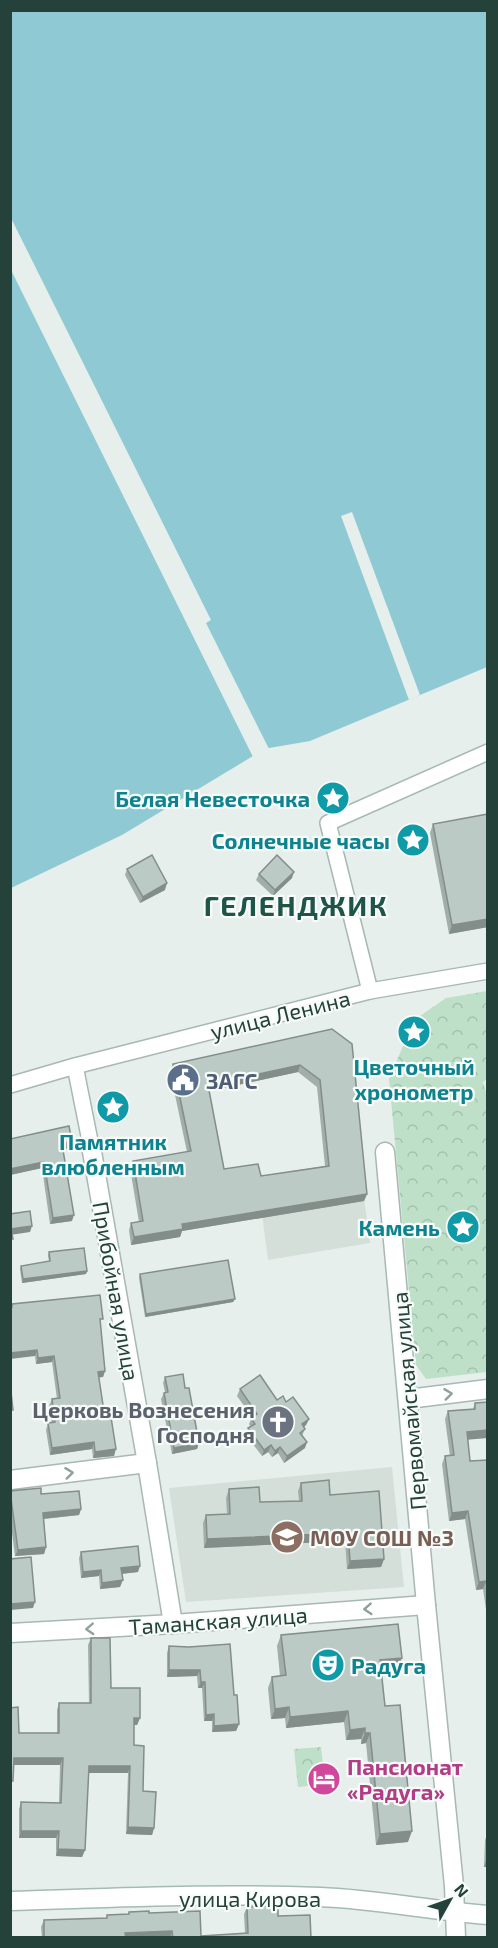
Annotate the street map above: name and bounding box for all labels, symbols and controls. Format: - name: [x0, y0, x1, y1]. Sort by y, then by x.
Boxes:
- place icon: Белая Невесточка: [315, 780, 351, 816]
- place label: Белая Невесточка: [115, 785, 310, 811]
- place icon: Солнечные часы: [395, 822, 431, 858]
- place label: Солнечные часы: [212, 827, 390, 853]
- district label: ГЕЛЕНДЖИК: [204, 888, 388, 922]
- street label: улица Ленина: [207, 984, 353, 1045]
- place icon: Цветочный хронометр: [396, 1014, 432, 1050]
- place label: Цветочный хронометр: [353, 1053, 475, 1104]
- public building icon: ЗАГС: [165, 1062, 201, 1098]
- place label: ЗАГС: [206, 1067, 257, 1093]
- place icon: Памятник влюбленным: [95, 1089, 131, 1125]
- place label: Памятник влюбленным: [41, 1128, 185, 1179]
- street label: Прибойная улица: [87, 1199, 146, 1383]
- place icon: Камень: [445, 1209, 481, 1245]
- place label: Камень: [358, 1214, 440, 1240]
- street label: Первомайская улица: [386, 1291, 431, 1511]
- one-way arrow: [443, 1388, 452, 1400]
- place label: Церковь Вознесения Господня: [32, 1396, 255, 1447]
- church icon: Церковь Вознесения Господня: [260, 1404, 296, 1440]
- one-way arrow: [64, 1467, 73, 1480]
- school or university icon: МОУ СОШ №3: [269, 1519, 305, 1555]
- place label: МОУ СОШ №3: [310, 1524, 454, 1550]
- street label: Таманская улица: [128, 1601, 308, 1640]
- one-way arrow: [363, 1602, 372, 1615]
- one-way arrow: [85, 1622, 94, 1635]
- theatre icon: Радуга: [310, 1647, 346, 1683]
- place label: Радуга: [351, 1652, 426, 1678]
- place label: Пансионат «Радуга»: [347, 1753, 463, 1804]
- hotel icon: Пансионат «Радуга»: [306, 1761, 342, 1797]
- north arrow: [420, 1870, 480, 1930]
- text: N: [451, 1880, 473, 1901]
- street label: улица Кирова: [179, 1885, 321, 1912]

